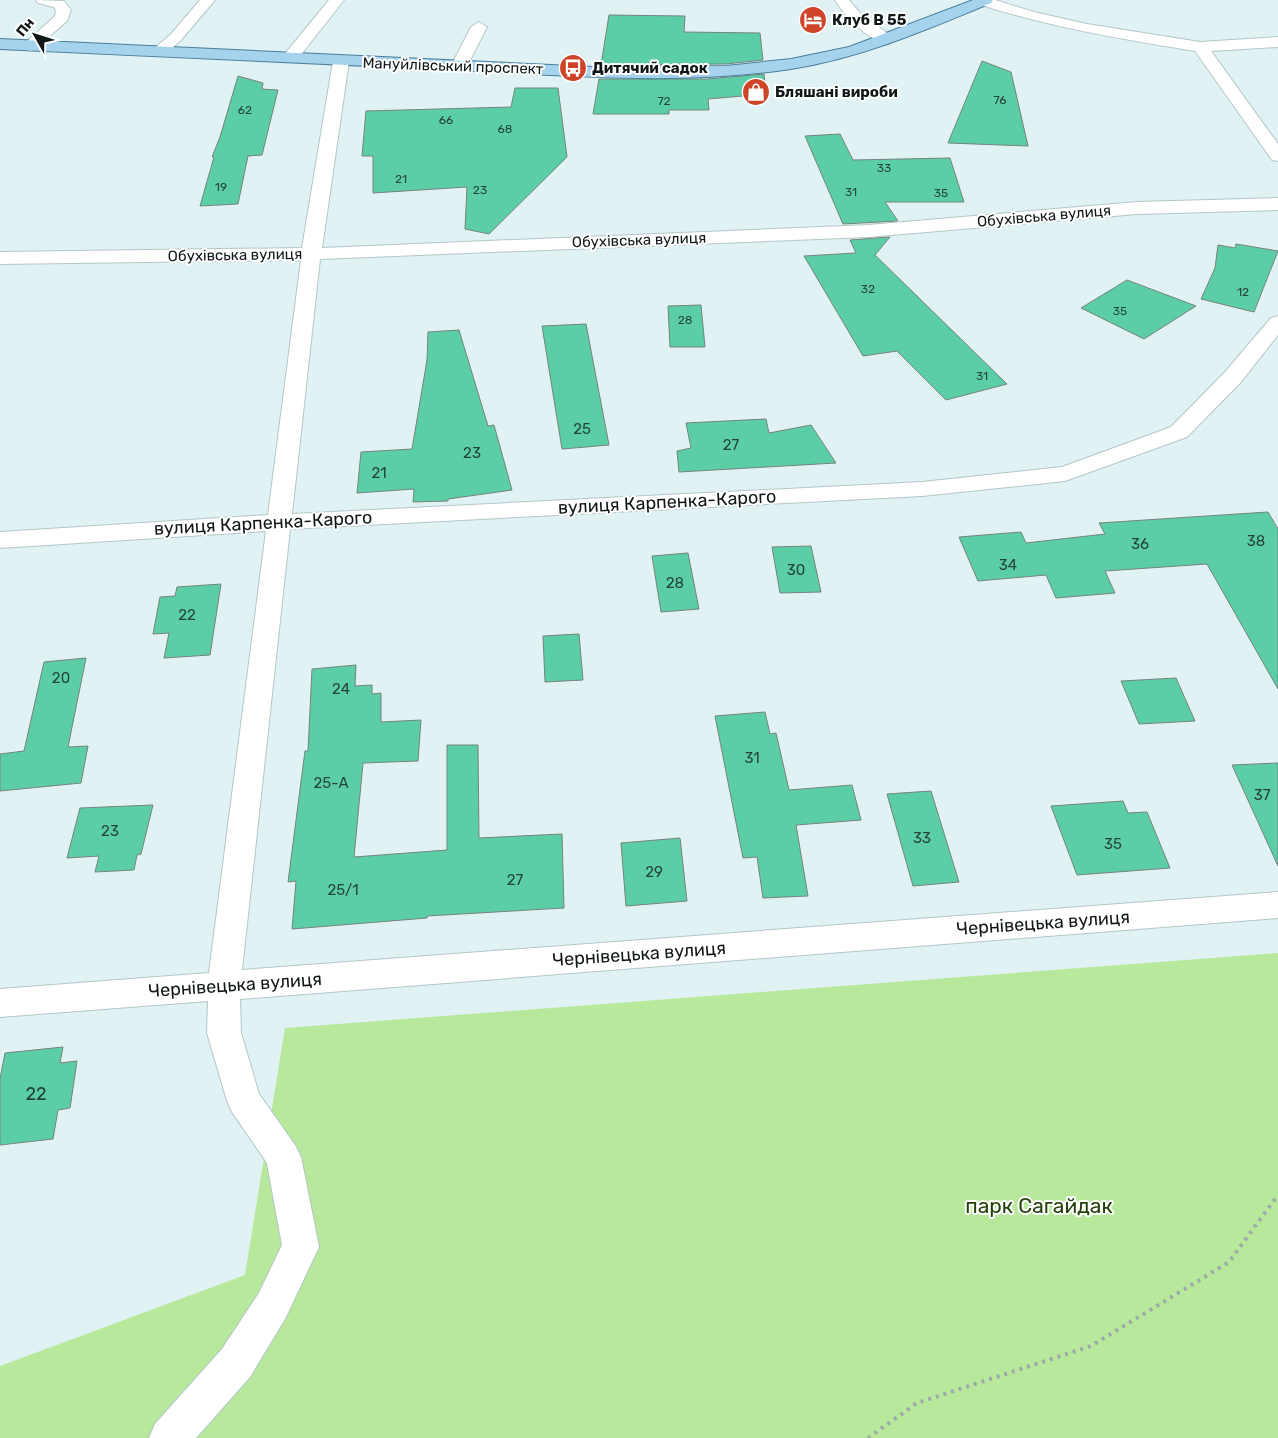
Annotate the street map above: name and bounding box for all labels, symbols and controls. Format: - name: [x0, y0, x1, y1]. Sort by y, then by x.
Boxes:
- hotel icon: Клуб В 55: [798, 5, 828, 35]
- north arrow: [10, 10, 60, 60]
- place label: Клуб В 55: [832, 11, 907, 29]
- text: Пн: [13, 14, 38, 40]
- bus stop icon: Дитячий садок: [558, 53, 588, 83]
- street label: Мануйлівський проспект: [362, 54, 544, 78]
- place label: Дитячий садок: [592, 59, 708, 77]
- shop icon: Бляшані вироби: [741, 77, 771, 107]
- place label: Бляшані вироби: [775, 83, 898, 101]
- house number: 76: [993, 93, 1007, 107]
- house number: 72: [657, 94, 671, 108]
- house number: 62: [238, 103, 252, 117]
- house number: 66: [439, 113, 453, 127]
- house number: 68: [498, 122, 512, 136]
- house number: 33: [877, 161, 891, 175]
- house number: 21: [395, 172, 407, 186]
- house number: 19: [215, 180, 227, 194]
- house number: 23: [473, 183, 487, 197]
- house number: 31: [845, 185, 857, 199]
- house number: 35: [934, 186, 948, 200]
- street label: Обухівська вулиця: [976, 201, 1112, 231]
- street label: Обухівська вулиця: [571, 229, 707, 251]
- street label: Обухівська вулиця: [168, 245, 302, 265]
- house number: 32: [861, 282, 875, 296]
- house number: 12: [1237, 285, 1249, 299]
- house number: 35: [1113, 304, 1127, 318]
- house number: 28: [678, 313, 692, 327]
- house number: 31: [976, 369, 988, 383]
- house number: 25: [573, 420, 591, 438]
- house number: 27: [723, 436, 740, 454]
- house number: 23: [463, 444, 481, 462]
- house number: 21: [371, 464, 387, 482]
- street label: вулиця Карпенка-Карого: [557, 485, 777, 519]
- street label: вулиця Карпенка-Карого: [153, 506, 373, 540]
- house number: 38: [1247, 532, 1265, 550]
- house number: 36: [1131, 535, 1149, 553]
- house number: 34: [999, 556, 1017, 574]
- house number: 30: [787, 561, 805, 579]
- house number: 28: [666, 574, 684, 592]
- house number: 22: [178, 606, 196, 624]
- house number: 20: [52, 669, 70, 687]
- house number: 24: [332, 680, 350, 698]
- house number: 31: [744, 749, 760, 767]
- house number: 25-А: [313, 774, 349, 792]
- house number: 37: [1254, 786, 1271, 804]
- house number: 23: [101, 822, 119, 840]
- house number: 33: [913, 829, 931, 847]
- house number: 35: [1104, 835, 1122, 853]
- house number: 29: [645, 863, 663, 881]
- house number: 27: [507, 871, 524, 889]
- house number: 25/1: [327, 881, 359, 899]
- street label: Чернівецька вулиця: [955, 906, 1131, 940]
- street label: Чернівецька вулиця: [551, 937, 727, 971]
- street label: Чернівецька вулиця: [147, 968, 323, 1002]
- house number: 22: [25, 1083, 47, 1105]
- park label: парк Сагайдак: [965, 1193, 1113, 1218]

